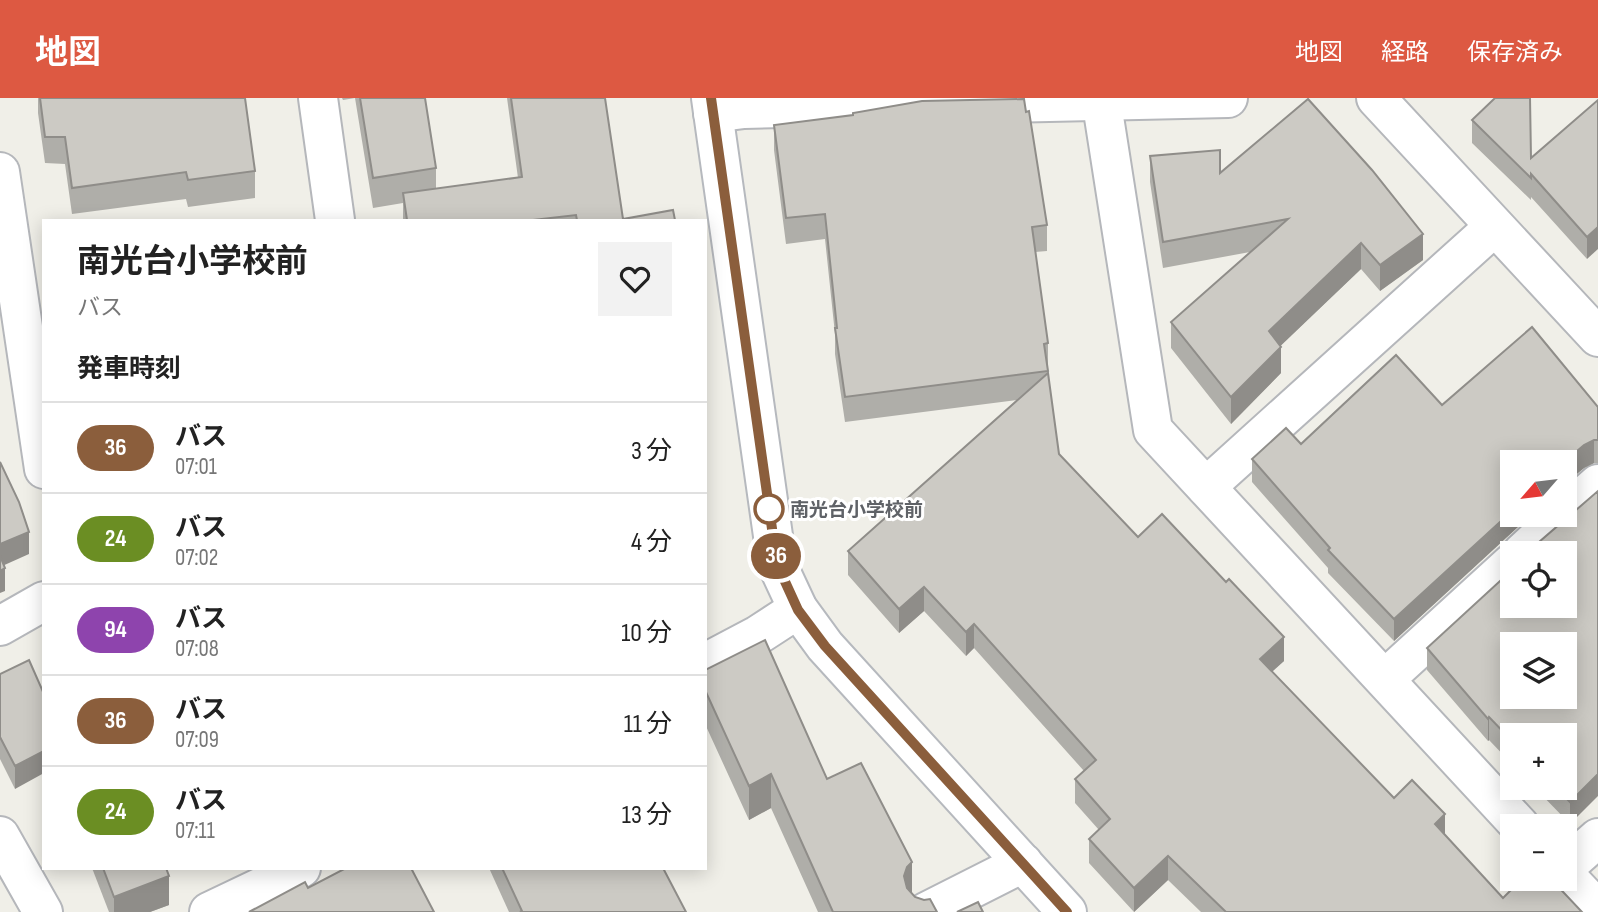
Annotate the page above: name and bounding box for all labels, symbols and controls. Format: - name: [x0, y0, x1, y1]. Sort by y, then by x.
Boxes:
- text: 地図: [35, 33, 101, 73]
- text: 地図: [1295, 38, 1343, 67]
- text: 経路: [1381, 38, 1429, 67]
- text: 保存済み: [1467, 38, 1563, 67]
- text: 南光台小学校前: [77, 242, 308, 282]
- button: heart: [598, 242, 672, 316]
- text: バス: [77, 294, 123, 322]
- text: 発車時刻: [77, 354, 181, 385]
- text: バス: [175, 422, 227, 453]
- text: 36: [104, 433, 127, 462]
- text: 3 分: [631, 436, 672, 467]
- north arrow: [1500, 450, 1577, 527]
- map controls: [1500, 450, 1577, 891]
- text: 07:01: [175, 453, 217, 481]
- marker: 南光台小学校前: [754, 494, 784, 524]
- place label: 南光台小学校前: [790, 499, 923, 522]
- text: バス: [175, 513, 227, 544]
- text: 24: [105, 524, 126, 553]
- text: 4 分: [631, 527, 672, 558]
- line badge: 36: [744, 533, 808, 579]
- text: 36: [765, 541, 787, 570]
- button: locate: [1500, 541, 1577, 618]
- text: 07:02: [175, 544, 218, 572]
- text: バス: [175, 604, 227, 635]
- text: 94: [104, 615, 127, 644]
- text: 10 分: [621, 618, 672, 649]
- button: layers: [1500, 632, 1577, 709]
- text: 07:08: [175, 635, 219, 663]
- text: バス: [175, 695, 227, 726]
- text: 36: [104, 706, 127, 735]
- text: 11 分: [624, 709, 672, 740]
- button: +: [1500, 723, 1577, 800]
- text: 07:09: [175, 726, 219, 754]
- text: バス: [175, 786, 227, 817]
- text: 24: [105, 797, 126, 826]
- text: 13 分: [622, 800, 672, 831]
- button: −: [1500, 814, 1577, 891]
- text: 07:11: [175, 817, 215, 845]

